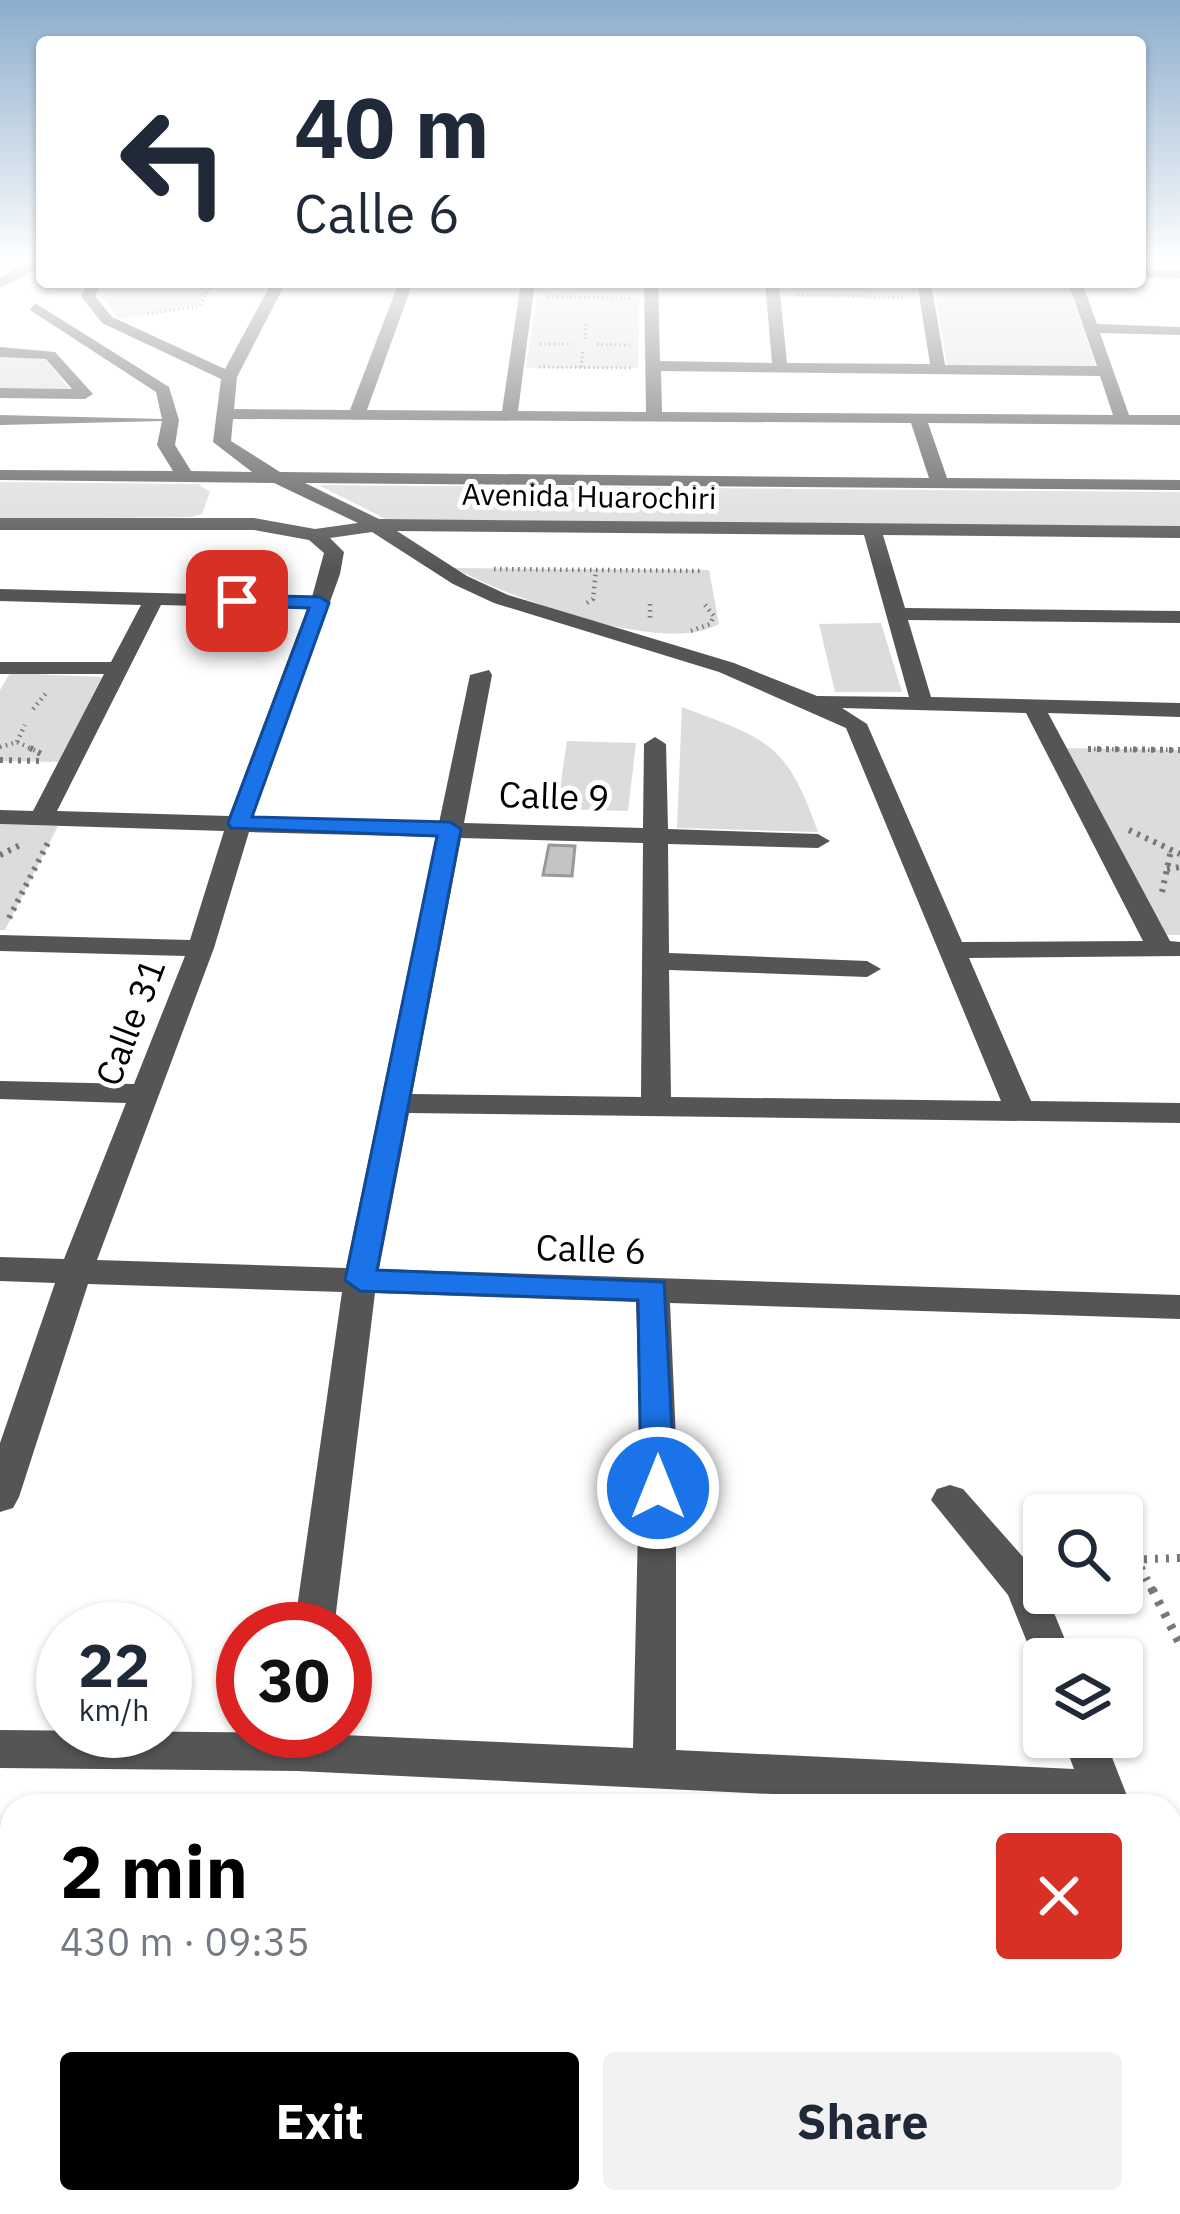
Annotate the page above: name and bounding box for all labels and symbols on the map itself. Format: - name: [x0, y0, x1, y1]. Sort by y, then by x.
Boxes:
- street label: Avenida Huarochiri: [461, 474, 717, 517]
- pin: [186, 550, 288, 652]
- street label: Calle 9: [498, 770, 610, 821]
- street label: Calle 31: [84, 952, 175, 1092]
- street label: Calle 6: [535, 1223, 647, 1274]
- position arrow: [595, 1425, 721, 1551]
- speed limit sign: 30: [216, 1602, 372, 1758]

